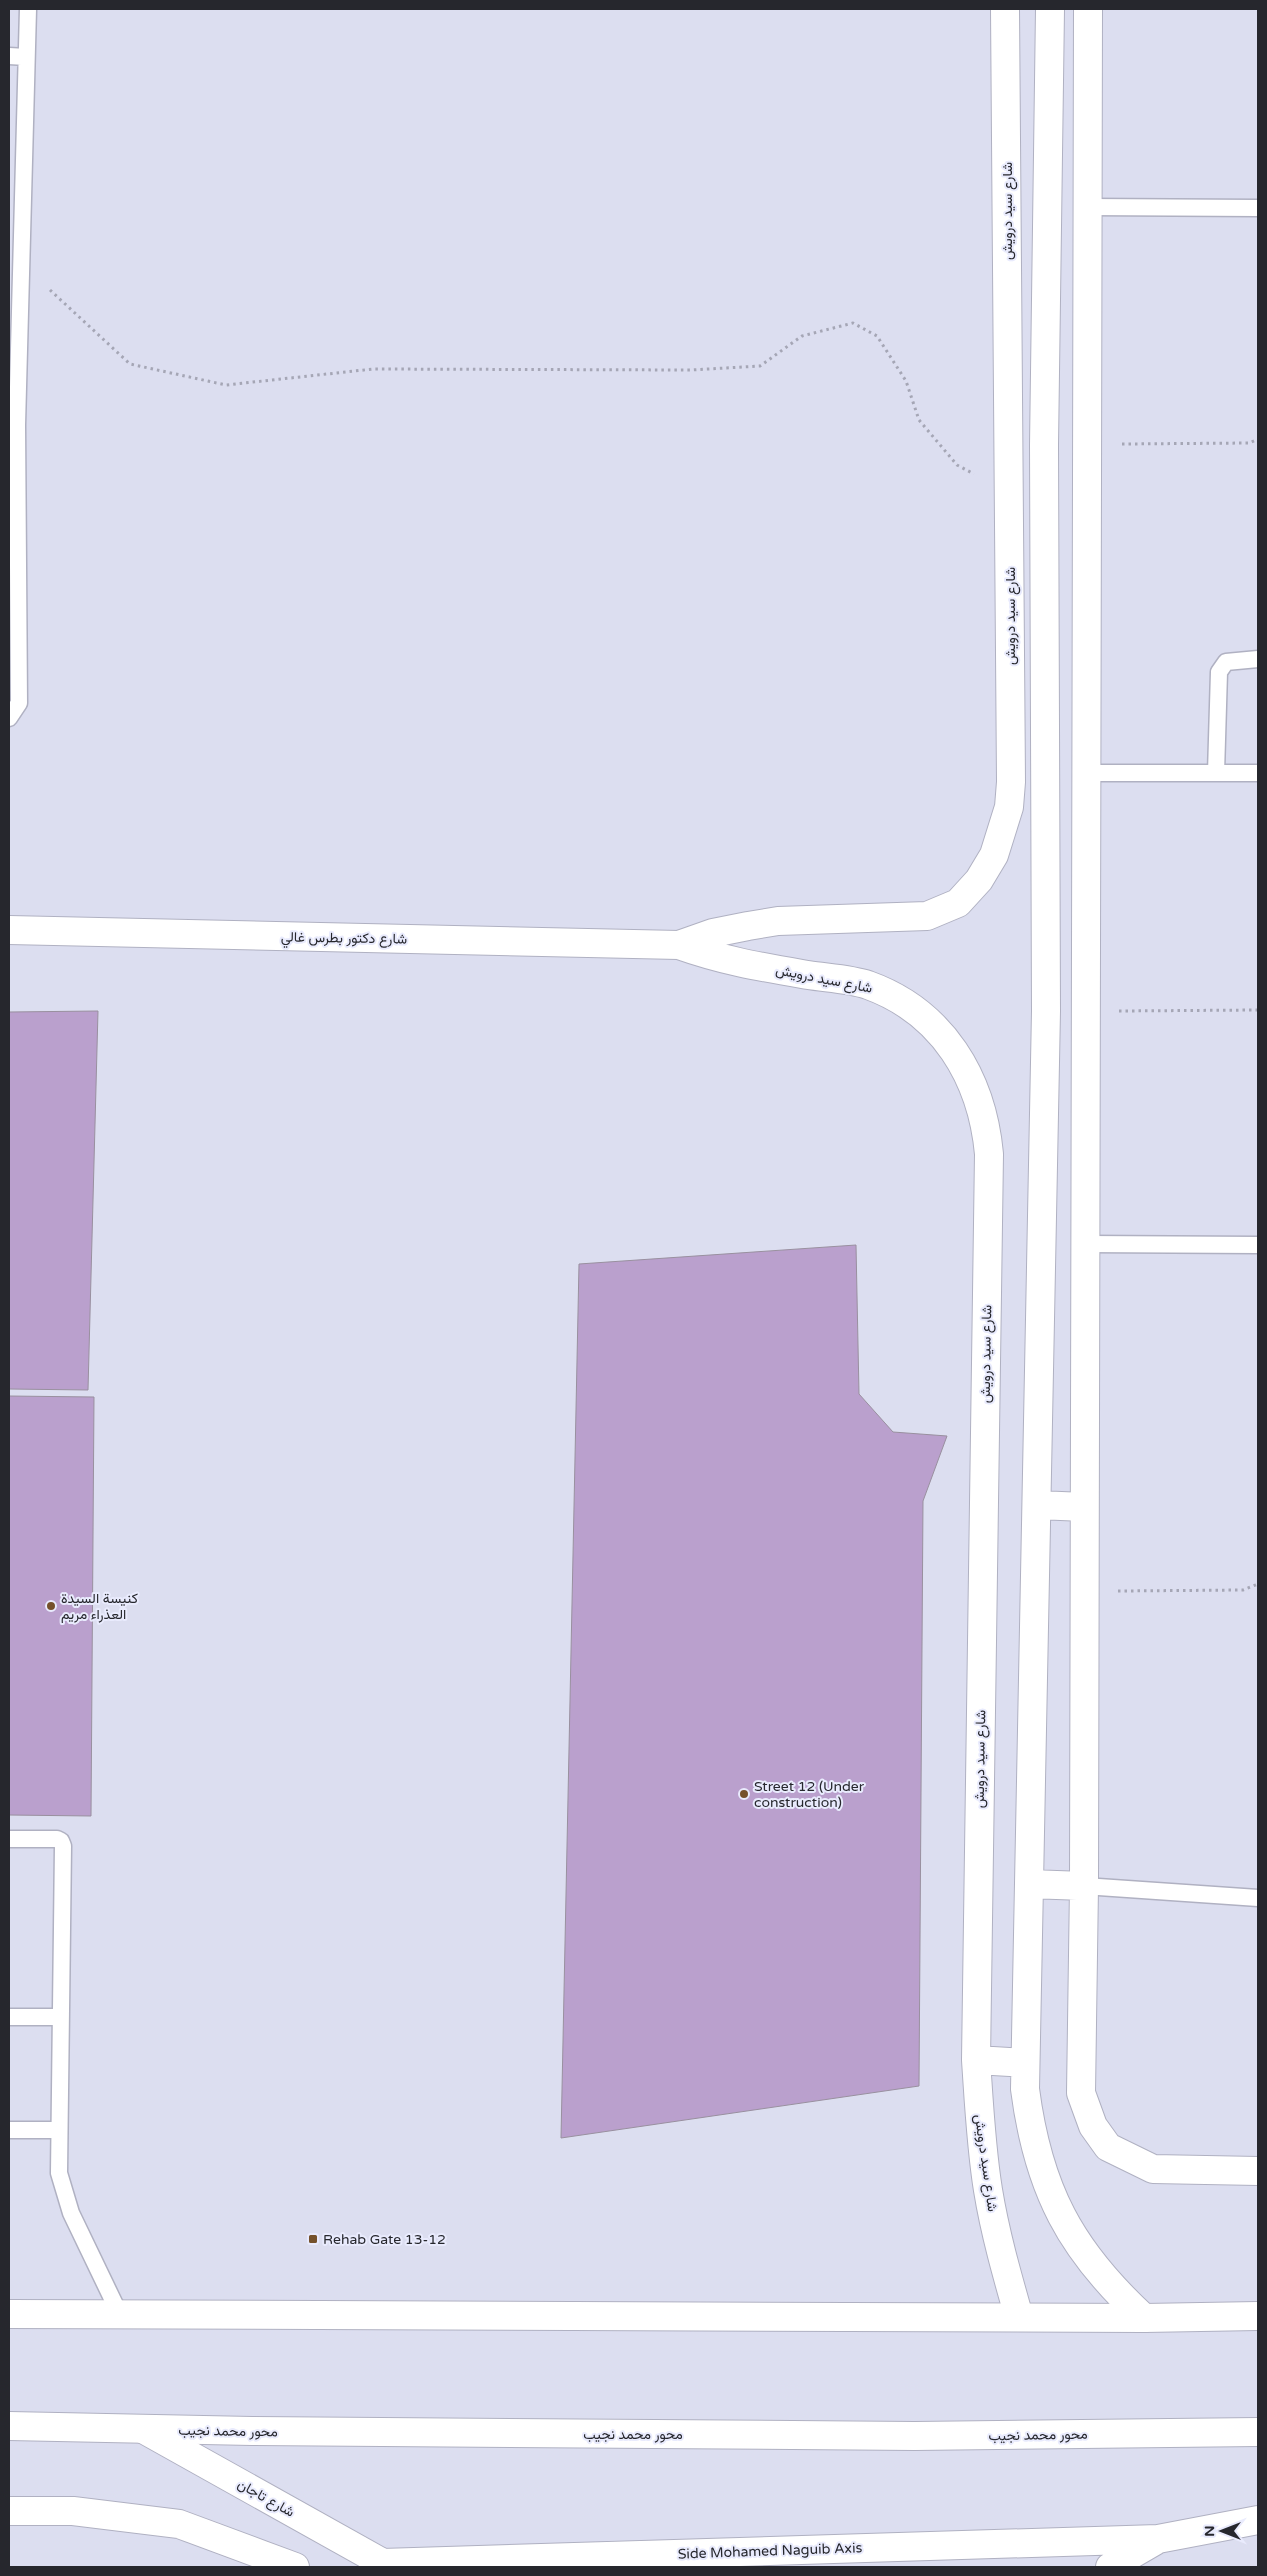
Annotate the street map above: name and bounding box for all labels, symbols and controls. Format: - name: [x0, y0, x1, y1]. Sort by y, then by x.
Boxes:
- street label: شارع سيد درويش: [999, 162, 1018, 260]
- street label: شارع سيد درويش: [1002, 567, 1021, 665]
- street label: شارع دكتور بطرس غالي: [281, 928, 407, 951]
- street label: شارع سيد درويش: [774, 961, 874, 999]
- street label: شارع سيد درويش: [977, 1305, 997, 1403]
- place label: كنيسة السيدة العذراء مريم: [61, 1590, 138, 1623]
- marker: كنيسة السيدة العذراء مريم: [45, 1600, 57, 1612]
- street label: شارع سيد درويش: [971, 1710, 991, 1808]
- place label: Street 12 (Under construction): [754, 1778, 865, 1811]
- marker: Street 12 (Under construction): [738, 1788, 750, 1800]
- street label: شارع سيد درويش: [969, 2113, 1001, 2213]
- place label: Rehab Gate 13-12: [323, 2231, 446, 2248]
- marker: Rehab Gate 13-12: [307, 2233, 319, 2245]
- street label: محور محمد نجيب: [178, 2422, 278, 2440]
- street label: محور محمد نجيب: [583, 2426, 683, 2443]
- street label: محور محمد نجيب: [988, 2426, 1088, 2444]
- street label: شارع تاجان: [234, 2475, 298, 2522]
- north arrow: [1197, 2506, 1247, 2556]
- text: N: [1201, 2525, 1218, 2537]
- street label: Side Mohamed Naguib Axis: [677, 2539, 863, 2563]

